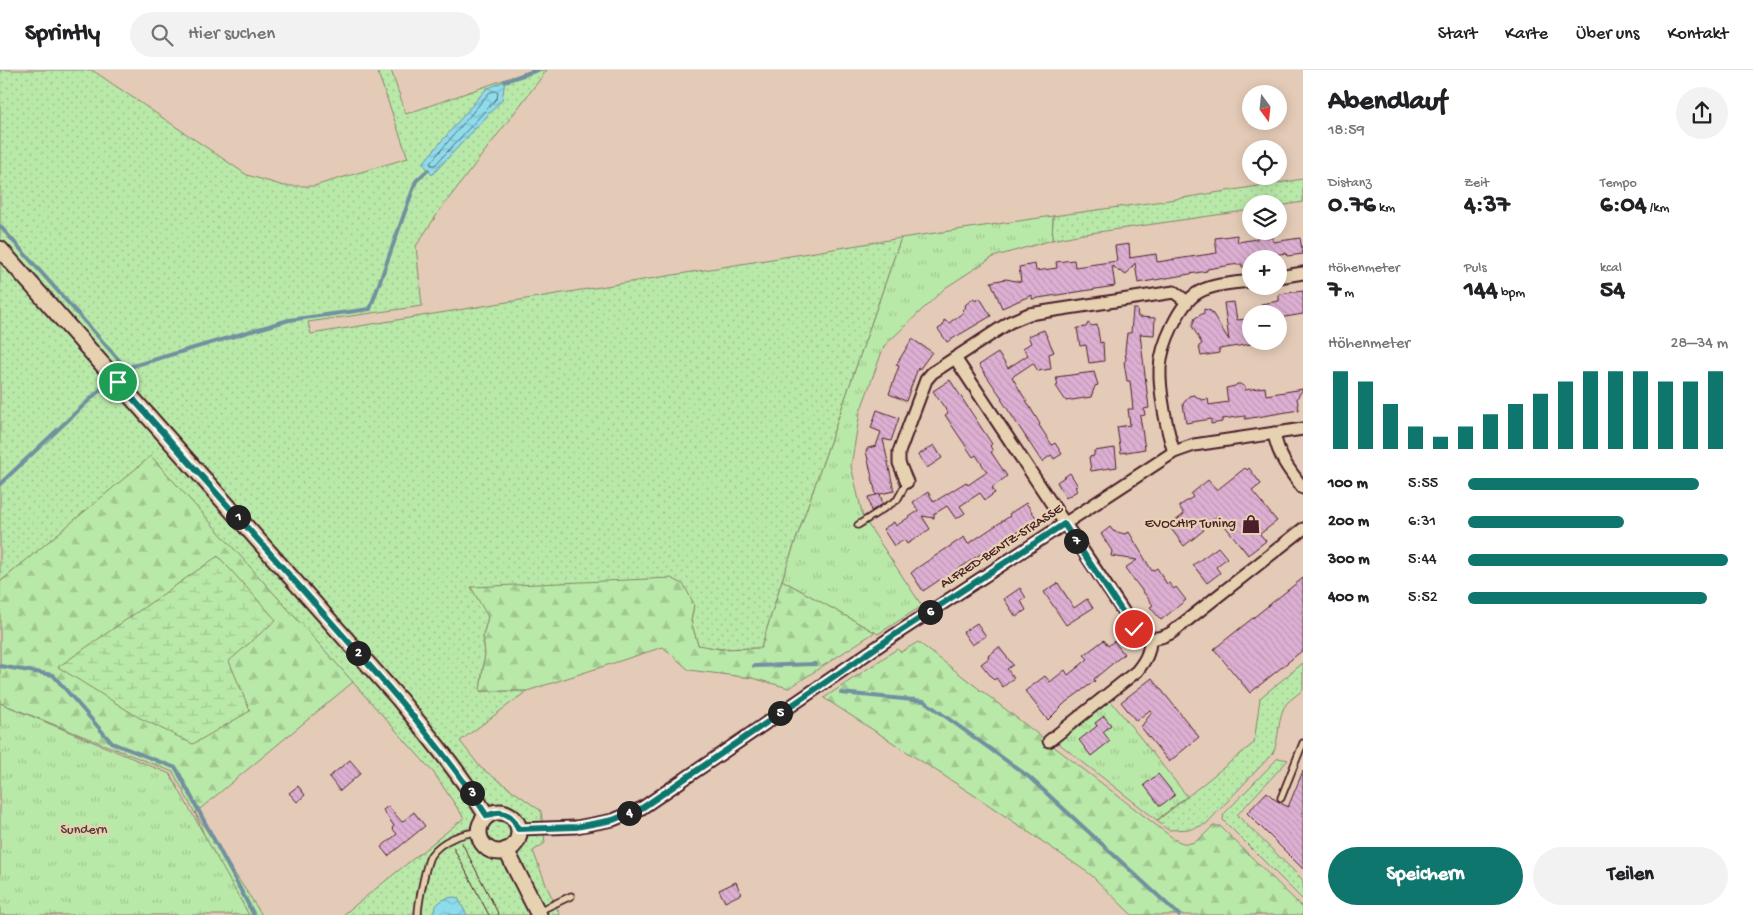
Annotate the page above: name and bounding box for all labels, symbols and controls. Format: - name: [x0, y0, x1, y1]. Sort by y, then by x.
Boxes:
- search box: [130, 12, 480, 57]
- text: Sprintly: [25, 20, 100, 49]
- icon: search: [148, 21, 176, 49]
- text: Hier suchen: [188, 23, 275, 46]
- text: Start: [1438, 24, 1477, 45]
- text: Karte: [1505, 24, 1548, 45]
- text: Über uns: [1576, 24, 1639, 45]
- text: Kontakt: [1667, 24, 1728, 45]
- north arrow: [1242, 85, 1288, 130]
- map controls: [1242, 85, 1287, 350]
- text: Abendlauf: [1328, 86, 1447, 119]
- button: share: [1676, 87, 1728, 139]
- text: 18:59: [1328, 122, 1365, 141]
- button: locate: [1242, 140, 1287, 185]
- text: Distanz: [1328, 175, 1372, 192]
- text: Zeit: [1464, 175, 1489, 192]
- text: Tempo: [1600, 175, 1637, 192]
- text: 0.76: [1328, 192, 1376, 221]
- text: 4:37: [1464, 192, 1510, 221]
- text: 6:04: [1600, 192, 1647, 221]
- button: layers: [1242, 195, 1287, 240]
- text: km: [1376, 200, 1395, 217]
- text: /km: [1647, 200, 1669, 217]
- button: +: [1242, 250, 1287, 295]
- text: Höhenmeter: [1328, 260, 1400, 277]
- text: Puls: [1464, 260, 1487, 277]
- text: kcal: [1600, 260, 1622, 277]
- text: 7: [1328, 277, 1341, 306]
- text: 144: [1464, 277, 1498, 306]
- text: 54: [1600, 277, 1625, 306]
- text: m: [1341, 285, 1354, 302]
- text: bpm: [1498, 285, 1525, 302]
- button: −: [1242, 305, 1287, 350]
- text: Höhenmeter: [1328, 335, 1410, 354]
- text: 28–34 m: [1671, 335, 1728, 354]
- pin: [97, 361, 139, 403]
- icon: arrive: [104, 368, 132, 396]
- text: 100 m: [1328, 475, 1368, 494]
- text: 5:55: [1408, 475, 1438, 494]
- street label: ALFRED-BENTZ-STRASSE: [937, 500, 1068, 593]
- pin: 1: [226, 504, 250, 530]
- text: 1: [236, 509, 241, 526]
- shop icon: EVOCHIP Tuning: [1240, 513, 1262, 535]
- text: 200 m: [1328, 513, 1369, 532]
- text: 6:31: [1408, 513, 1436, 532]
- place label: EVOCHIP Tuning: [1145, 516, 1236, 533]
- pin: 7: [1064, 528, 1088, 554]
- text: 7: [1073, 533, 1080, 550]
- text: 300 m: [1328, 551, 1370, 570]
- text: 5:44: [1408, 551, 1437, 570]
- text: 400 m: [1328, 589, 1369, 608]
- text: 5:52: [1408, 589, 1438, 608]
- pin: 6: [918, 600, 942, 624]
- text: 6: [927, 604, 934, 621]
- pin: [1113, 608, 1155, 650]
- icon: check: [1120, 615, 1148, 643]
- pin: 2: [346, 640, 370, 666]
- text: 2: [355, 645, 362, 662]
- pin: 5: [768, 700, 792, 726]
- text: 5: [777, 705, 784, 722]
- pin: 3: [460, 780, 484, 806]
- text: 3: [469, 785, 476, 802]
- pin: 4: [616, 800, 642, 826]
- text: 4: [626, 805, 633, 822]
- park label: Sundern: [61, 822, 108, 839]
- button: Speichern: [1328, 847, 1523, 905]
- button: Teilen: [1533, 847, 1728, 905]

